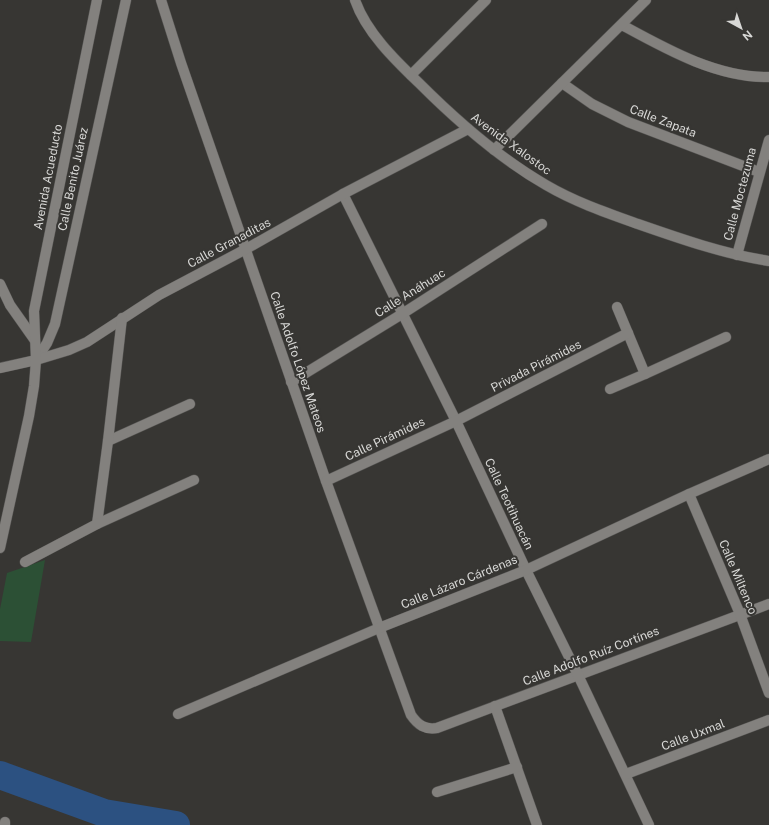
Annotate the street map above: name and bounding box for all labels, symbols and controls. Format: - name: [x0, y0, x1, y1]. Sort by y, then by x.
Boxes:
- north arrow: [721, 8, 761, 48]
- text: N: [740, 28, 755, 43]
- street label: Calle Zapata: [628, 102, 698, 140]
- street label: Avenida Xalostoc: [468, 110, 554, 178]
- street label: Avenida Acueducto: [31, 123, 65, 231]
- street label: Calle Benito Juárez: [55, 126, 91, 232]
- street label: Calle Moctezuma: [721, 146, 759, 242]
- street label: Calle Granaditas: [185, 215, 273, 271]
- street label: Calle Anáhuac: [372, 266, 448, 320]
- street label: Calle Adolfo López Mateos: [267, 290, 329, 434]
- street label: Privada Pirámides: [488, 337, 584, 395]
- street label: Calle Pirámides: [343, 414, 427, 464]
- street label: Calle Teotihuacán: [482, 456, 536, 552]
- street label: Calle Miltenco: [716, 538, 760, 617]
- street label: Calle Lázaro Cárdenas: [399, 552, 519, 612]
- street label: Calle Adolfo Ruíz Cortínes: [521, 624, 661, 688]
- street label: Calle Uxmal: [659, 716, 727, 754]

